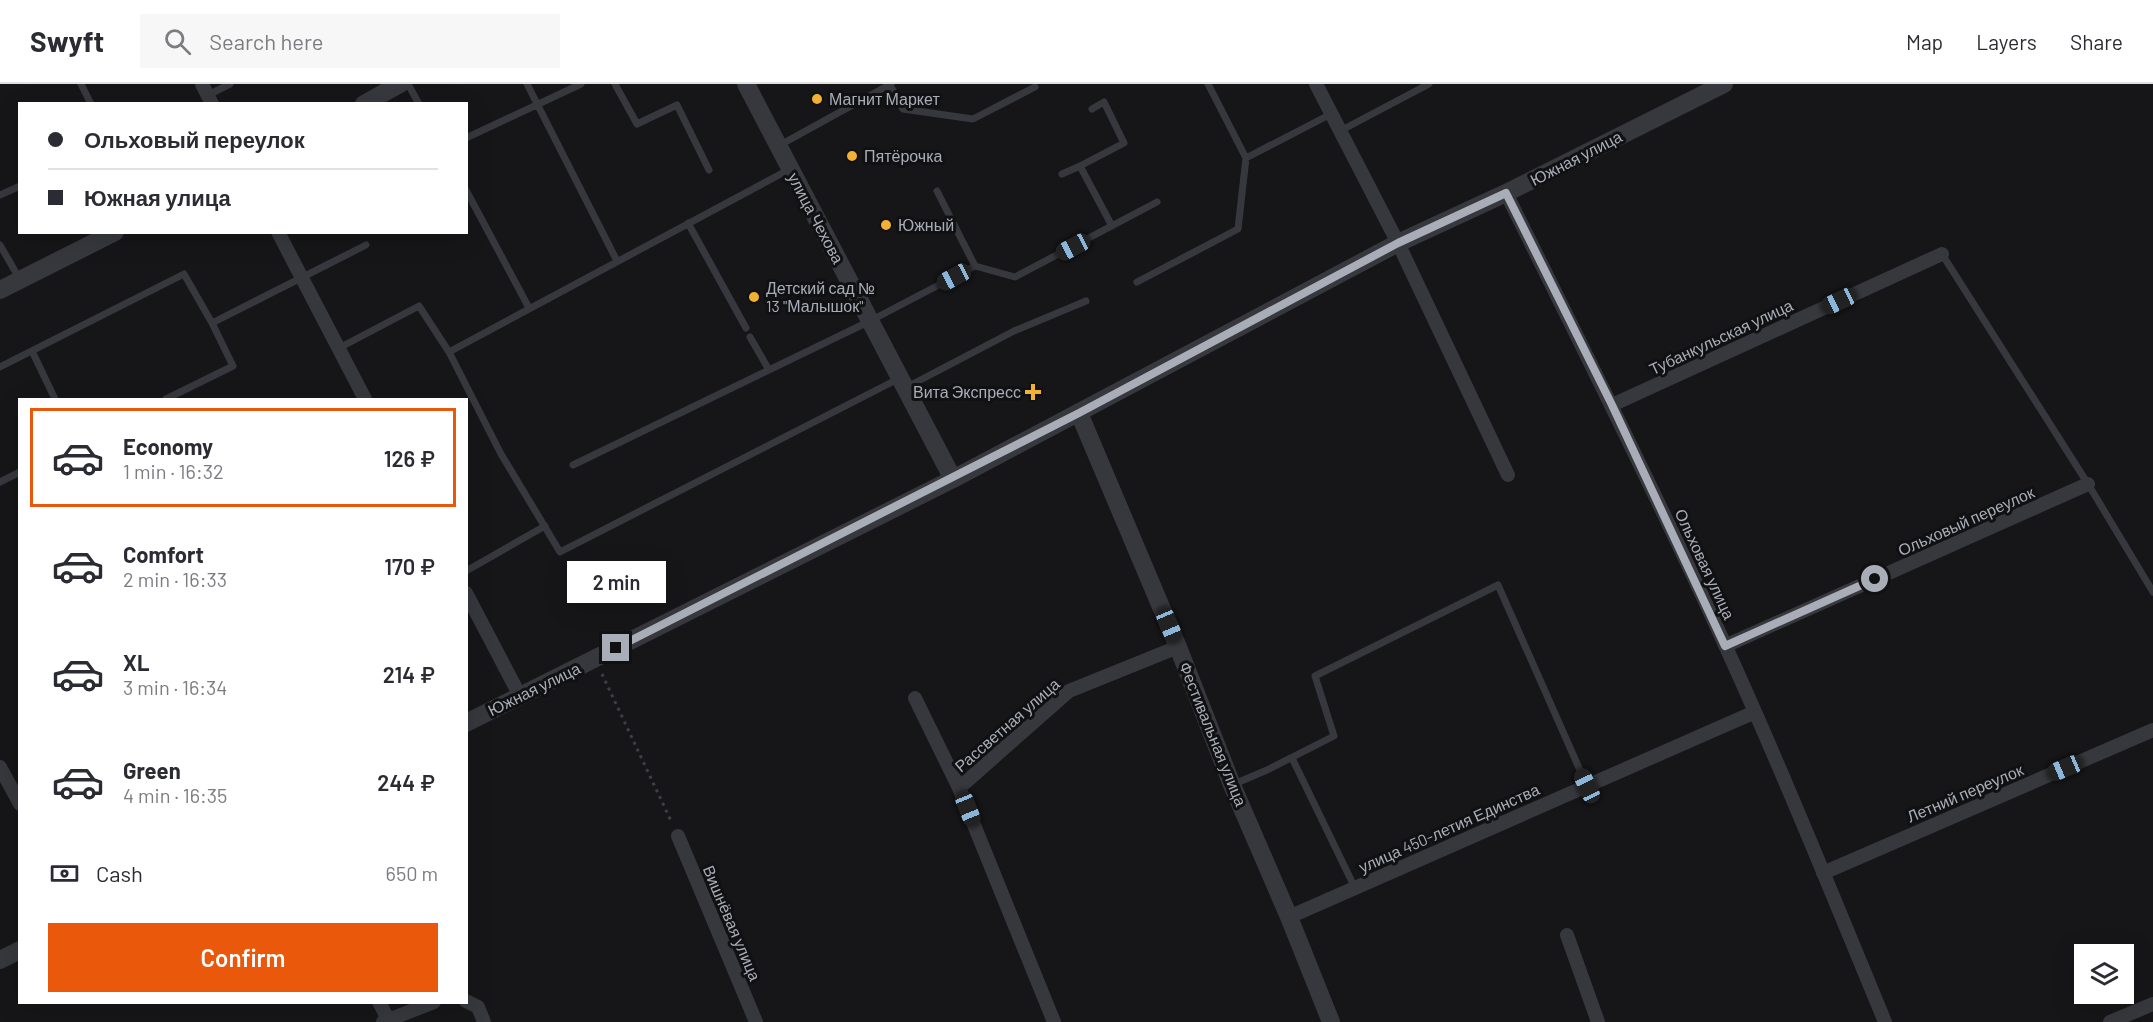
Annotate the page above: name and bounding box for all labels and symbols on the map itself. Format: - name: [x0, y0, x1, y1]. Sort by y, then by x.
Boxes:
- place label: Магнит Маркет: [829, 89, 940, 108]
- marker: Магнит Маркет: [810, 92, 824, 106]
- street label: Южная улица: [1527, 126, 1625, 189]
- place label: Пятёрочка: [864, 146, 943, 165]
- marker: Пятёрочка: [845, 149, 859, 163]
- street label: улица Чехова: [784, 169, 848, 267]
- place label: Южный: [898, 215, 954, 234]
- marker: Южный: [879, 218, 893, 232]
- car: [1053, 231, 1093, 263]
- car: [934, 261, 974, 293]
- place label: Детский сад № 13 "Малышок": [766, 278, 875, 315]
- car: [1819, 285, 1859, 317]
- marker: Детский сад № 13 "Малышок": [747, 290, 761, 304]
- street label: Тубанкульская улица: [1646, 295, 1796, 378]
- place label: Вита Экспресс: [913, 382, 1021, 401]
- marker: Вита Экспресс: [1026, 385, 1040, 399]
- street label: Ольховый переулок: [1895, 482, 2038, 559]
- street label: Ольховая улица: [1672, 506, 1739, 622]
- callout: 2 min: [566, 561, 666, 603]
- route start: [1861, 565, 1888, 592]
- car: [1154, 605, 1184, 645]
- route end: [602, 634, 629, 661]
- street label: Южная улица: [484, 658, 583, 719]
- street label: Фестивальная улица: [1176, 659, 1251, 809]
- street label: Рассветная улица: [950, 674, 1063, 775]
- car: [2045, 753, 2085, 783]
- street label: Летний переулок: [1904, 759, 2027, 826]
- car: [1571, 766, 1603, 806]
- street label: улица 450-летия Единства: [1356, 779, 1542, 876]
- car: [953, 789, 983, 829]
- street label: Вишнёвая улица: [700, 862, 765, 983]

